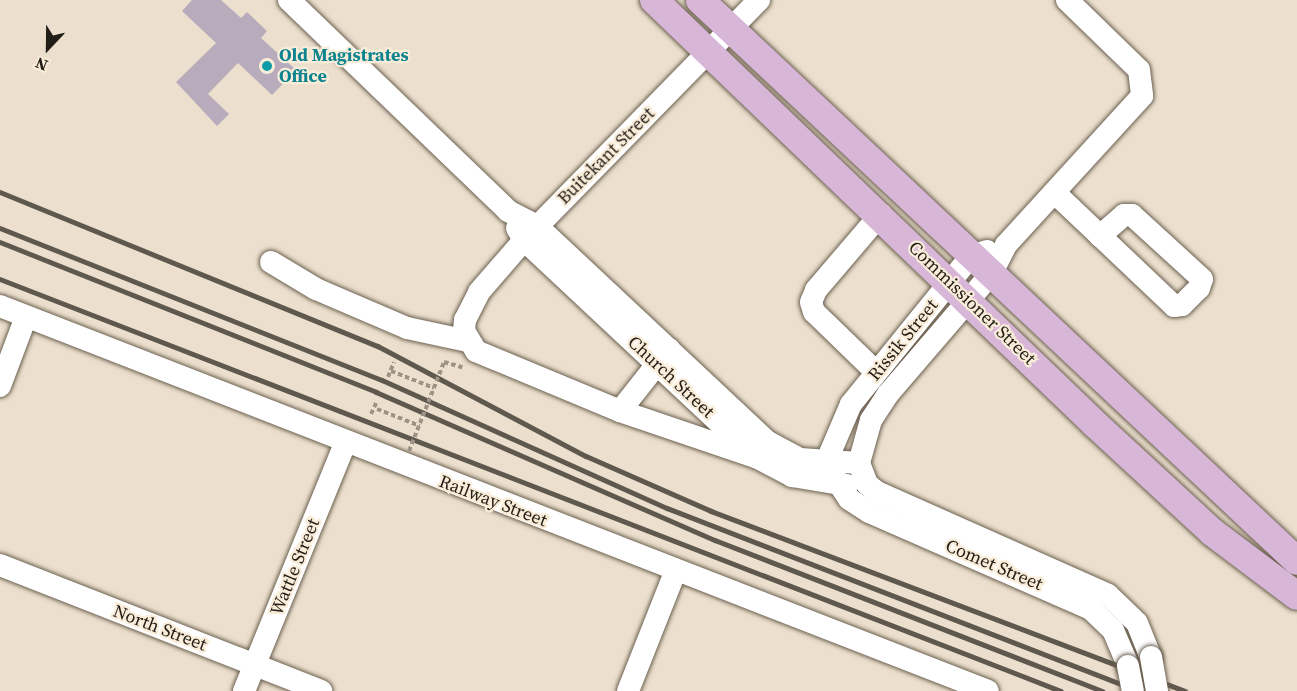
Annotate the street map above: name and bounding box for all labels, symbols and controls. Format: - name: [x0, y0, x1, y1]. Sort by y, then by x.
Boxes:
- north arrow: [18, 18, 78, 78]
- place label: Old Magistrates Office: [279, 45, 409, 88]
- text: N: [32, 52, 51, 77]
- marker: Old Magistrates Office: [260, 59, 274, 73]
- street label: Buitekant Street: [553, 103, 659, 209]
- street label: Commissioner Street: [904, 237, 1040, 369]
- street label: Rissik Street: [864, 295, 942, 385]
- street label: Church Street: [623, 332, 719, 422]
- street label: Railway Street: [436, 471, 550, 531]
- street label: Wattle Street: [266, 516, 324, 618]
- street label: Comet Street: [942, 535, 1046, 595]
- street label: North Street: [110, 600, 210, 656]

